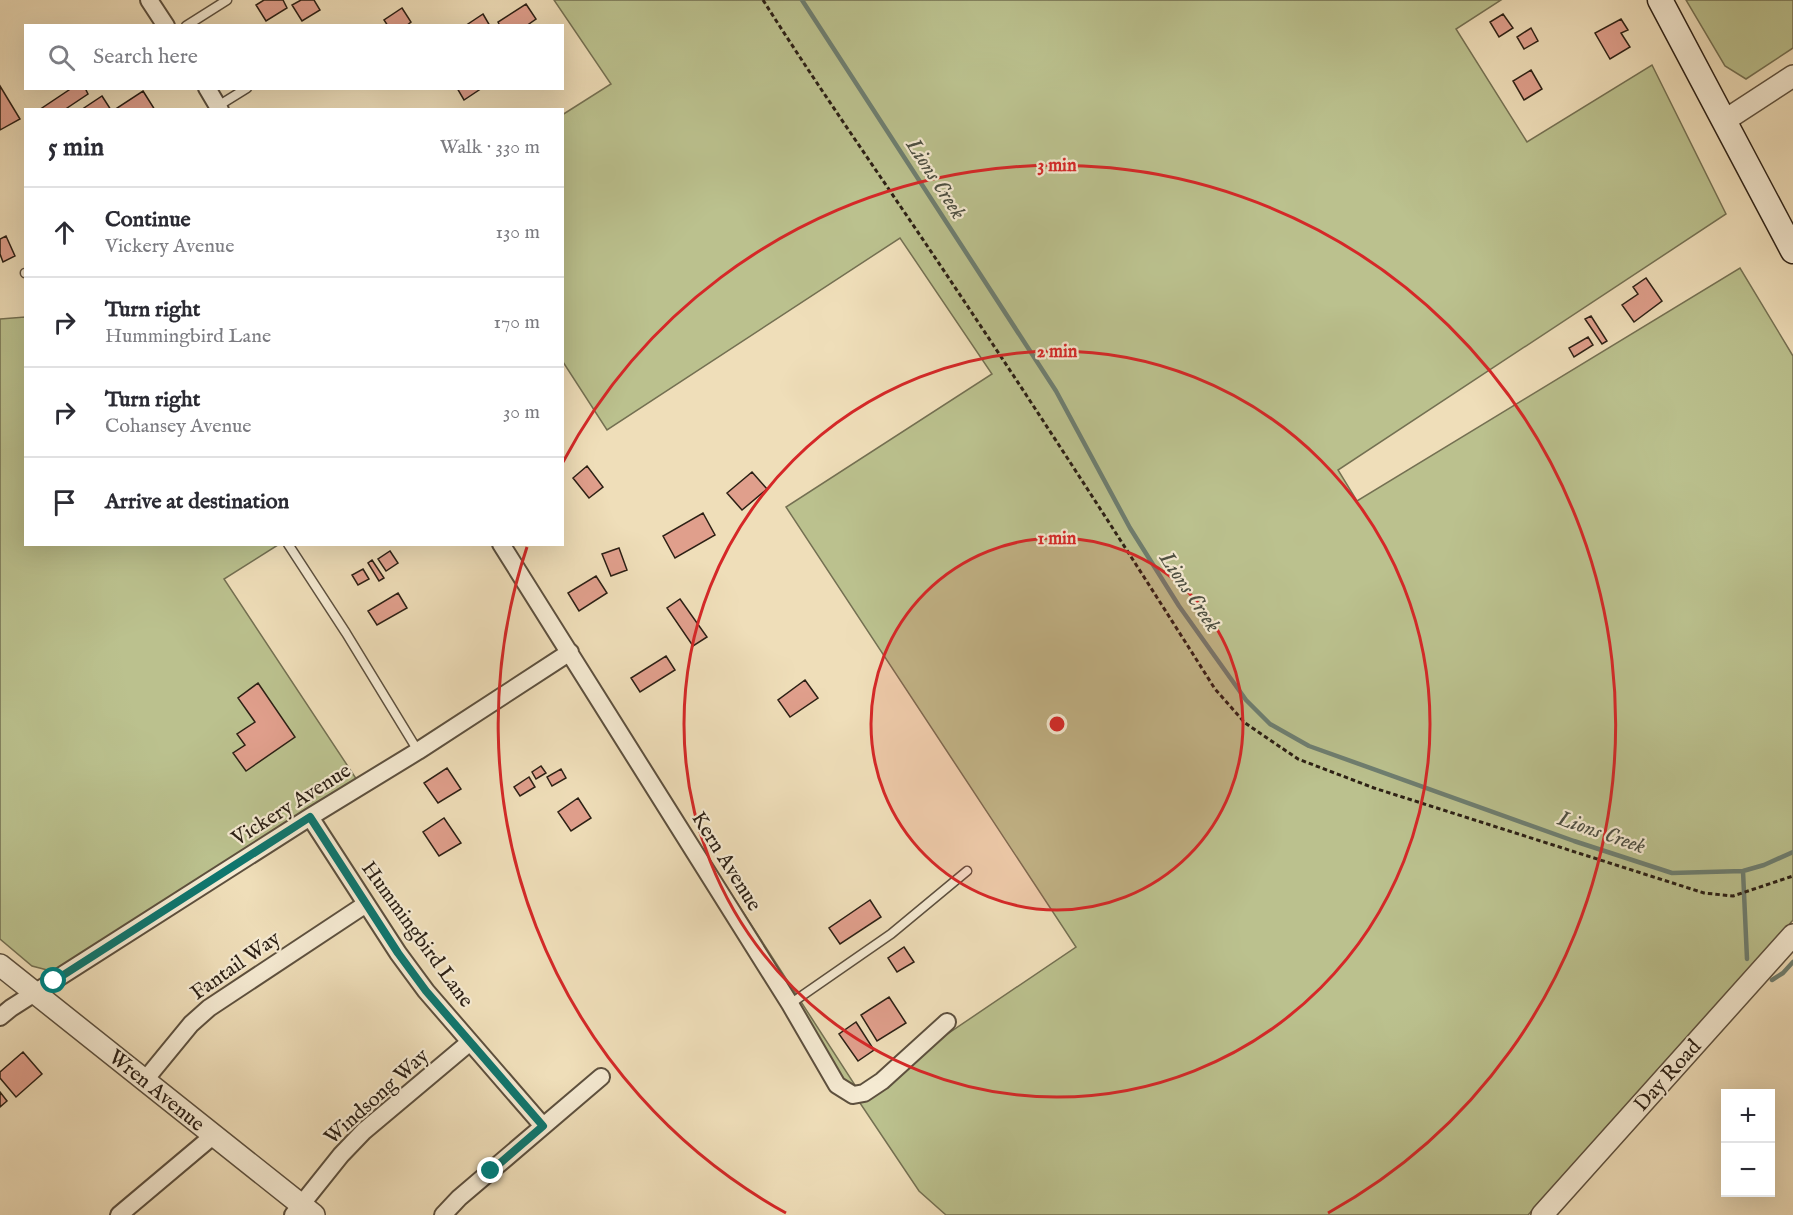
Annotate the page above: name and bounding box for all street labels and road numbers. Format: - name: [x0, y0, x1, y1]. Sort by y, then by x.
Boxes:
- street label: Vickery Avenue: [226, 758, 357, 853]
- street label: Kern Avenue: [684, 807, 767, 917]
- street label: Hummingbird Lane: [355, 856, 479, 1014]
- street label: Fantail Way: [186, 925, 286, 1007]
- street label: Day Road: [1629, 1034, 1708, 1118]
- street label: Windsong Way: [319, 1043, 435, 1151]
- street label: Wren Avenue: [102, 1044, 210, 1138]

